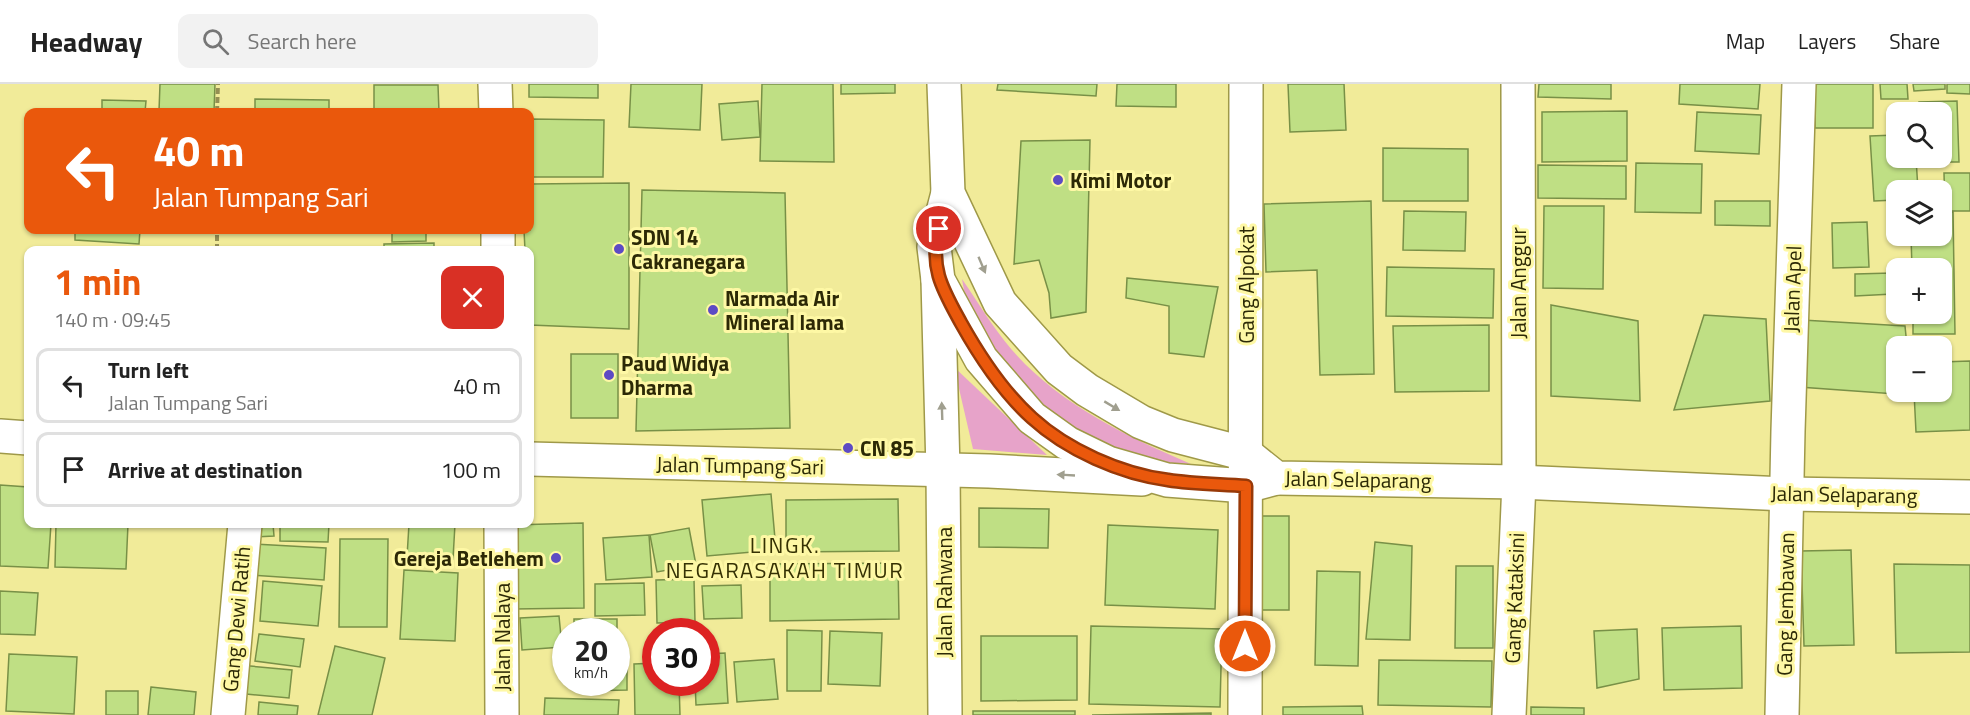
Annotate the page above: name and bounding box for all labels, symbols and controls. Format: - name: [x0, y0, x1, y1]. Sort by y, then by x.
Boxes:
- search box: [178, 14, 598, 68]
- text: Headway: [30, 20, 142, 63]
- text: Search here: [247, 24, 357, 58]
- icon: search: [199, 25, 232, 58]
- text: Map: [1726, 25, 1765, 57]
- text: Layers: [1798, 25, 1856, 57]
- text: Share: [1889, 25, 1940, 57]
- map controls: [1886, 102, 1952, 402]
- button: search: [1886, 102, 1952, 168]
- text: 40 m: [153, 118, 245, 182]
- icon: left: [54, 132, 132, 210]
- place label: Kimi Motor: [1070, 164, 1171, 196]
- marker: Kimi Motor: [1051, 173, 1065, 187]
- text: Jalan Tumpang Sari: [153, 176, 369, 217]
- button: layers: [1886, 180, 1952, 246]
- pin: [913, 203, 964, 254]
- icon: arrive: [922, 212, 955, 245]
- place label: SDN 14 Cakranegara: [631, 221, 746, 277]
- street label: Gang Alpokat: [1230, 226, 1262, 344]
- street label: Jalan Anggur: [1502, 227, 1534, 339]
- marker: SDN 14 Cakranegara: [612, 242, 626, 256]
- street label: Jalan Apel: [1774, 245, 1810, 333]
- text: 1 min: [54, 254, 141, 309]
- one-way arrow: [978, 256, 988, 274]
- button: +: [1886, 258, 1952, 324]
- button: close: [441, 266, 504, 329]
- place label: Narmada Air Mineral lama: [725, 282, 845, 338]
- marker: Narmada Air Mineral lama: [706, 303, 720, 317]
- text: 140 m · 09:45: [54, 304, 171, 335]
- button: −: [1886, 336, 1952, 402]
- place label: Paud Widya Dharma: [621, 347, 730, 403]
- text: Turn left: [108, 353, 189, 387]
- marker: Paud Widya Dharma: [602, 368, 616, 382]
- icon: left: [57, 369, 90, 402]
- text: 40 m: [453, 369, 501, 403]
- text: Jalan Tumpang Sari: [108, 387, 268, 418]
- one-way arrow: [1104, 400, 1120, 411]
- one-way arrow: [937, 402, 946, 421]
- place label: CN 85: [860, 432, 914, 464]
- marker: CN 85: [841, 441, 855, 455]
- street label: Jalan Tumpang Sari: [656, 448, 824, 482]
- icon: arrive: [57, 453, 90, 486]
- text: Arrive at destination: [108, 453, 303, 487]
- text: 100 m: [441, 453, 501, 487]
- street label: Jalan Selaparang: [1284, 462, 1432, 496]
- one-way arrow: [1057, 471, 1076, 480]
- street label: Jalan Selaparang: [1770, 477, 1918, 511]
- street label: Jalan Rahwana: [928, 526, 960, 657]
- district label: LINGK. NEGARASAKAH TIMUR: [666, 528, 904, 587]
- street label: Gang Kataksini: [1496, 532, 1532, 664]
- street label: Gang Jembawan: [1768, 532, 1802, 676]
- place label: Gereja Betlehem: [394, 542, 544, 574]
- street label: Gang Dewi Ratih: [214, 545, 258, 693]
- marker: Gereja Betlehem: [549, 551, 563, 565]
- street label: Jalan Nalaya: [486, 582, 518, 691]
- position arrow: [1213, 614, 1277, 678]
- speed limit sign: 30: [642, 618, 720, 696]
- text: 20: [574, 627, 608, 673]
- text: km/h: [574, 661, 608, 684]

